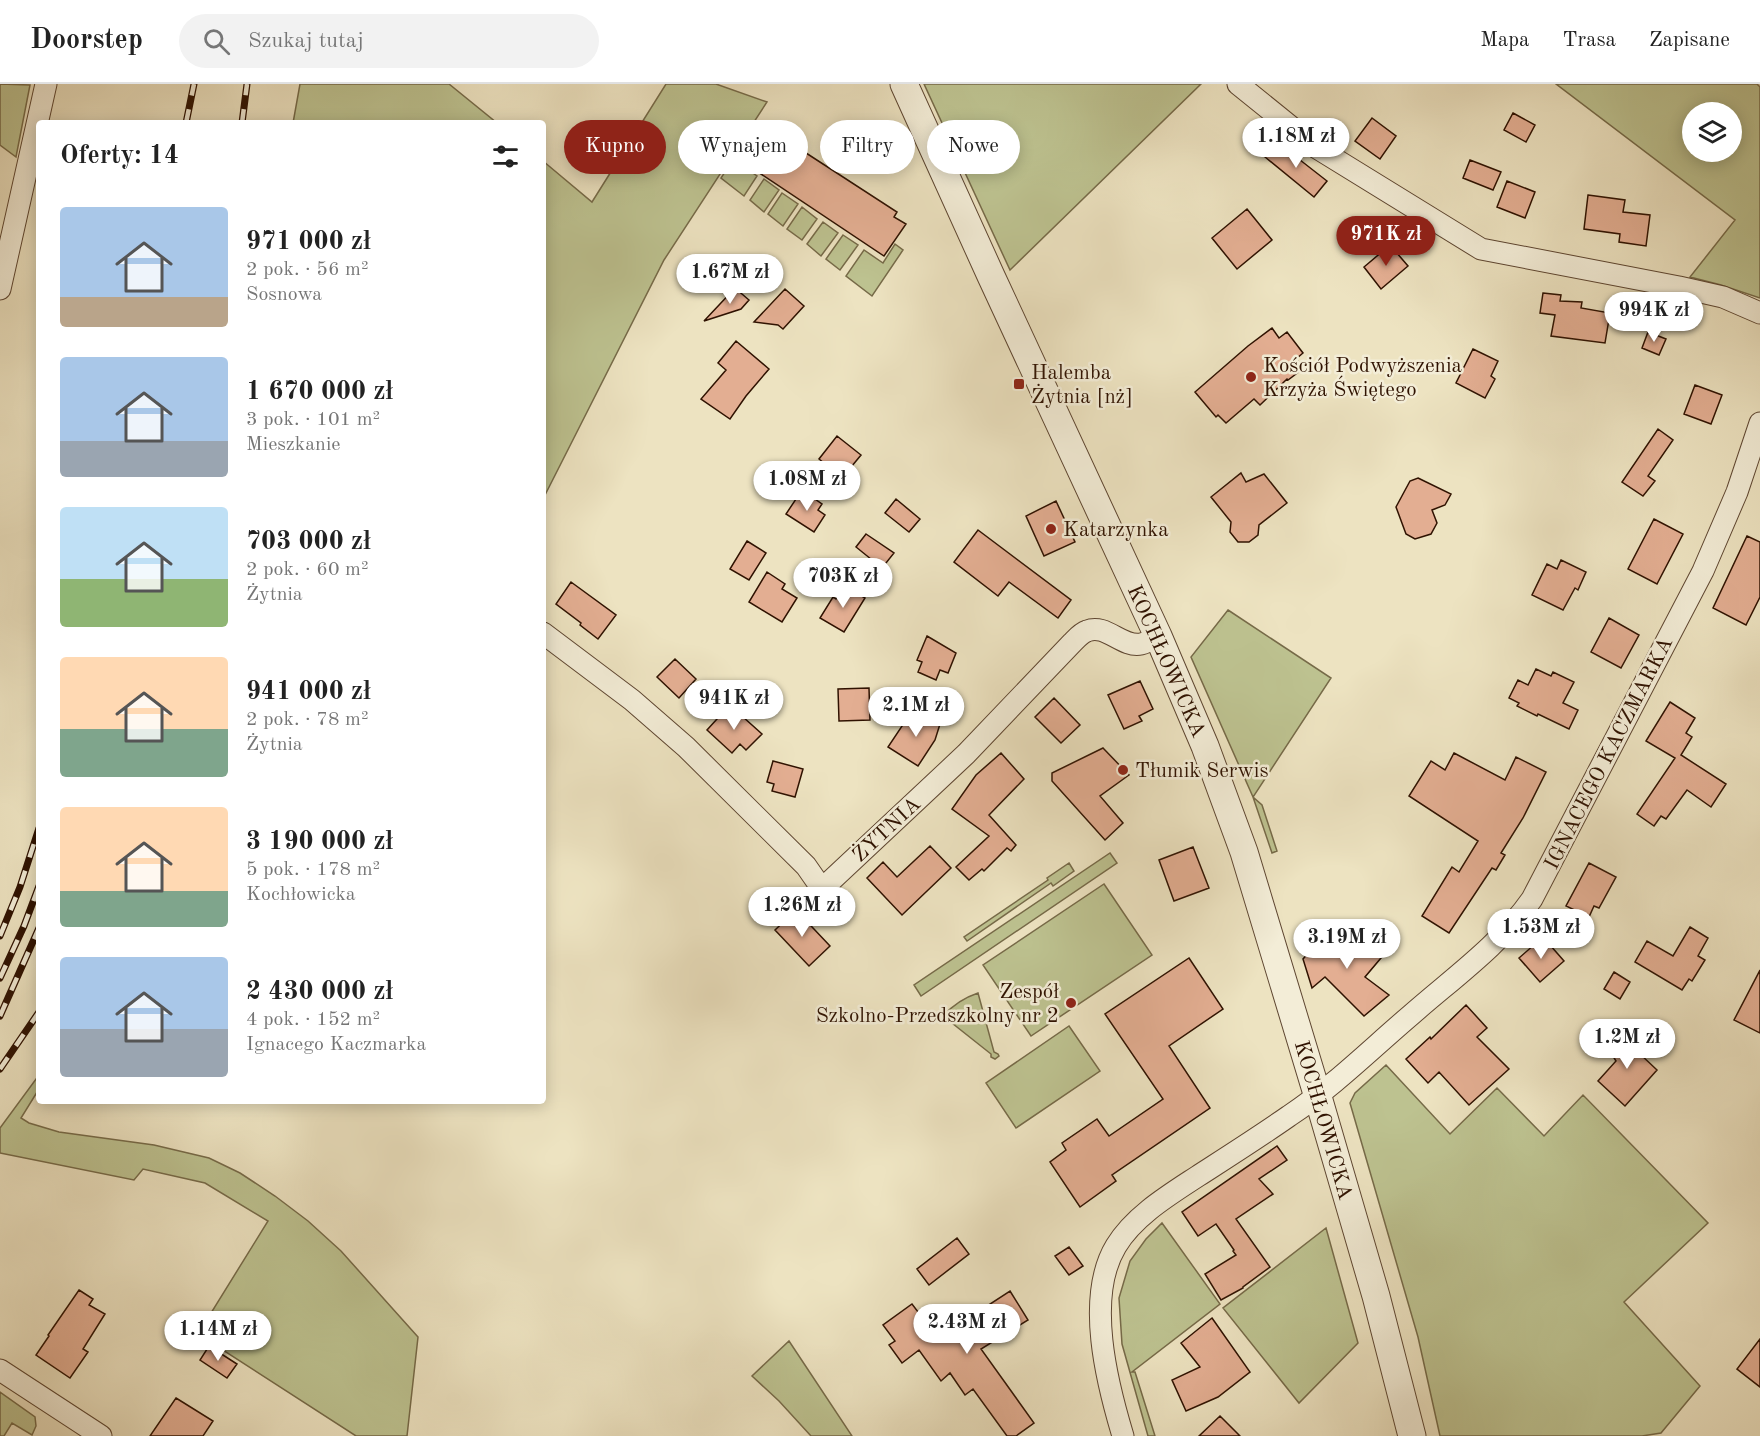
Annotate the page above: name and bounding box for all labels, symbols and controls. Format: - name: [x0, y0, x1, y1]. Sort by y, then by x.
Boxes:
- search box: [179, 14, 599, 68]
- icon: search: [200, 25, 233, 58]
- text: Doorstep: [30, 27, 143, 55]
- text: Szukaj tutaj: [248, 30, 364, 52]
- text: Mapa: [1480, 30, 1529, 51]
- text: Trasa: [1562, 30, 1616, 51]
- text: Zapisane: [1649, 30, 1730, 51]
- map controls: [1682, 102, 1742, 162]
- button: layers: [1682, 102, 1742, 162]
- pin: 1.18M zł: [1234, 118, 1358, 169]
- chip: Kupno: [564, 120, 666, 174]
- chip: Wynajem: [678, 120, 808, 174]
- chip: Filtry: [820, 120, 915, 174]
- chip: Nowe: [927, 120, 1020, 174]
- text: 1.18M zł: [1256, 127, 1336, 147]
- icon: filters: [489, 140, 522, 173]
- text: Oferty: 14: [60, 143, 179, 169]
- pin: 971K zł: [1331, 216, 1441, 267]
- text: 971K zł: [1350, 225, 1422, 245]
- text: 971 000 zł: [246, 229, 371, 255]
- icon: home: [108, 231, 180, 303]
- pin: 1.67M zł: [668, 254, 792, 305]
- text: 2 pok. · 56 m²: [246, 260, 369, 280]
- text: 1.67M zł: [690, 263, 770, 283]
- text: Sosnowa: [246, 285, 322, 305]
- pin: 994K zł: [1599, 292, 1709, 343]
- text: 994K zł: [1618, 301, 1690, 321]
- place label: Kościół Podwyższenia Krzyża Świętego: [1263, 356, 1462, 401]
- place label: Halemba Żytnia [nż]: [1031, 363, 1133, 408]
- marker: Kościół Podwyższenia Krzyża Świętego: [1244, 370, 1258, 384]
- marker: Halemba Żytnia [nż]: [1012, 377, 1026, 391]
- text: 1 670 000 zł: [246, 379, 393, 405]
- icon: home: [108, 381, 180, 453]
- text: 3 pok. · 101 m²: [246, 410, 380, 430]
- text: Mieszkanie: [246, 435, 341, 455]
- pin: 1.08M zł: [745, 461, 869, 512]
- text: 1.08M zł: [767, 470, 847, 490]
- place label: Katarzynka: [1063, 520, 1169, 541]
- marker: Katarzynka: [1044, 522, 1058, 536]
- text: 703 000 zł: [246, 529, 371, 555]
- icon: home: [108, 531, 180, 603]
- pin: 703K zł: [788, 558, 898, 609]
- text: 2 pok. · 60 m²: [246, 560, 369, 580]
- text: 703K zł: [807, 567, 879, 587]
- street label: KOCHŁOWICKA: [1123, 582, 1209, 741]
- text: Żytnia: [246, 585, 303, 605]
- street label: IGNACEGO KACZMARKA: [1542, 634, 1677, 873]
- text: 941 000 zł: [246, 679, 371, 705]
- pin: 941K zł: [679, 680, 789, 731]
- icon: home: [108, 681, 180, 753]
- pin: 2.1M zł: [861, 687, 971, 738]
- text: 941K zł: [698, 689, 770, 709]
- text: 2.1M zł: [882, 696, 950, 716]
- text: 2 pok. · 78 m²: [246, 710, 369, 730]
- text: Żytnia: [246, 735, 303, 755]
- place label: Tłumik Serwis: [1135, 761, 1269, 782]
- marker: Tłumik Serwis: [1116, 763, 1130, 777]
- street label: ŻYTNIA: [846, 791, 925, 867]
- text: 3 190 000 zł: [246, 829, 393, 855]
- icon: home: [108, 831, 180, 903]
- text: 5 pok. · 178 m²: [246, 860, 380, 880]
- text: Kochłowicka: [246, 885, 356, 905]
- pin: 1.26M zł: [740, 887, 864, 938]
- text: 1.26M zł: [762, 896, 842, 916]
- pin: 1.53M zł: [1479, 909, 1603, 960]
- text: 1.53M zł: [1501, 918, 1581, 938]
- pin: 3.19M zł: [1285, 919, 1409, 970]
- text: 3.19M zł: [1307, 928, 1387, 948]
- text: 2 430 000 zł: [246, 979, 393, 1005]
- icon: home: [108, 981, 180, 1053]
- place label: Zespół Szkolno-Przedszkolny nr 2: [816, 982, 1059, 1027]
- marker: Zespół Szkolno-Przedszkolny nr 2: [1064, 996, 1078, 1010]
- text: 4 pok. · 152 m²: [246, 1010, 380, 1030]
- pin: 1.2M zł: [1572, 1019, 1682, 1070]
- text: 1.2M zł: [1593, 1028, 1661, 1048]
- text: Ignacego Kaczmarka: [246, 1035, 426, 1055]
- street label: KOCHŁOWICKA: [1290, 1038, 1355, 1202]
- pin: 2.43M zł: [905, 1304, 1029, 1355]
- pin: 1.14M zł: [156, 1311, 280, 1362]
- text: 2.43M zł: [927, 1313, 1007, 1333]
- text: 1.14M zł: [178, 1320, 258, 1340]

